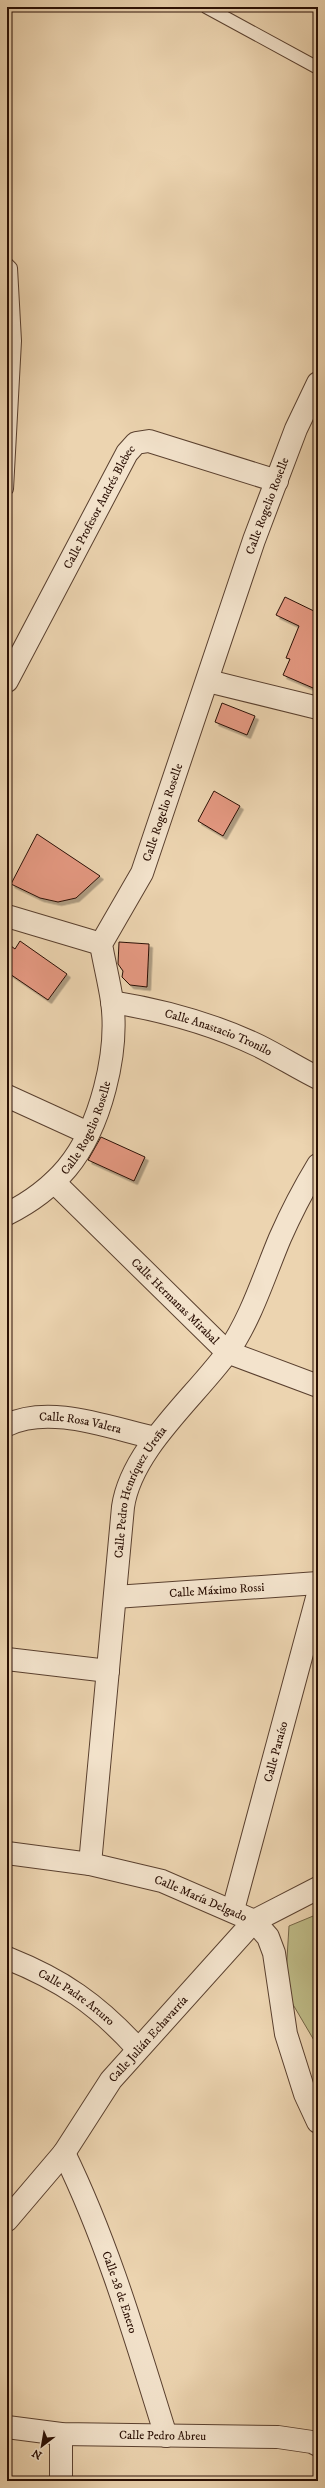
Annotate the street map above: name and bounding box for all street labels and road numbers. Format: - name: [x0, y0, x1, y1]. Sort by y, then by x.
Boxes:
- street label: Calle Profesor Andrés Blebec: [60, 442, 138, 571]
- street label: Calle Rogelio Roselle: [242, 455, 292, 556]
- street label: Calle Rogelio Roselle: [139, 761, 186, 863]
- street label: Calle Anastacio Tronilo: [163, 1006, 275, 1059]
- street label: Calle Rogelio Roselle: [57, 1079, 114, 1178]
- street label: Calle Hermanas Mirabal: [128, 1255, 223, 1348]
- street label: Calle Rosa Valera: [39, 1409, 124, 1437]
- street label: Calle Pedro Henríquez Ureña: [111, 1422, 170, 1559]
- street label: Calle Máximo Rossi: [169, 1579, 265, 1601]
- street label: Calle Paraíso: [260, 1719, 291, 1784]
- street label: Calle María Delgado: [153, 1872, 250, 1925]
- street label: Calle Padre Arturo: [36, 1965, 118, 2029]
- street label: Calle Julián Echavarría: [105, 1992, 191, 2085]
- street label: Calle 28 de Enero: [99, 2249, 141, 2335]
- street label: Calle Pedro Abreu: [119, 2427, 206, 2444]

